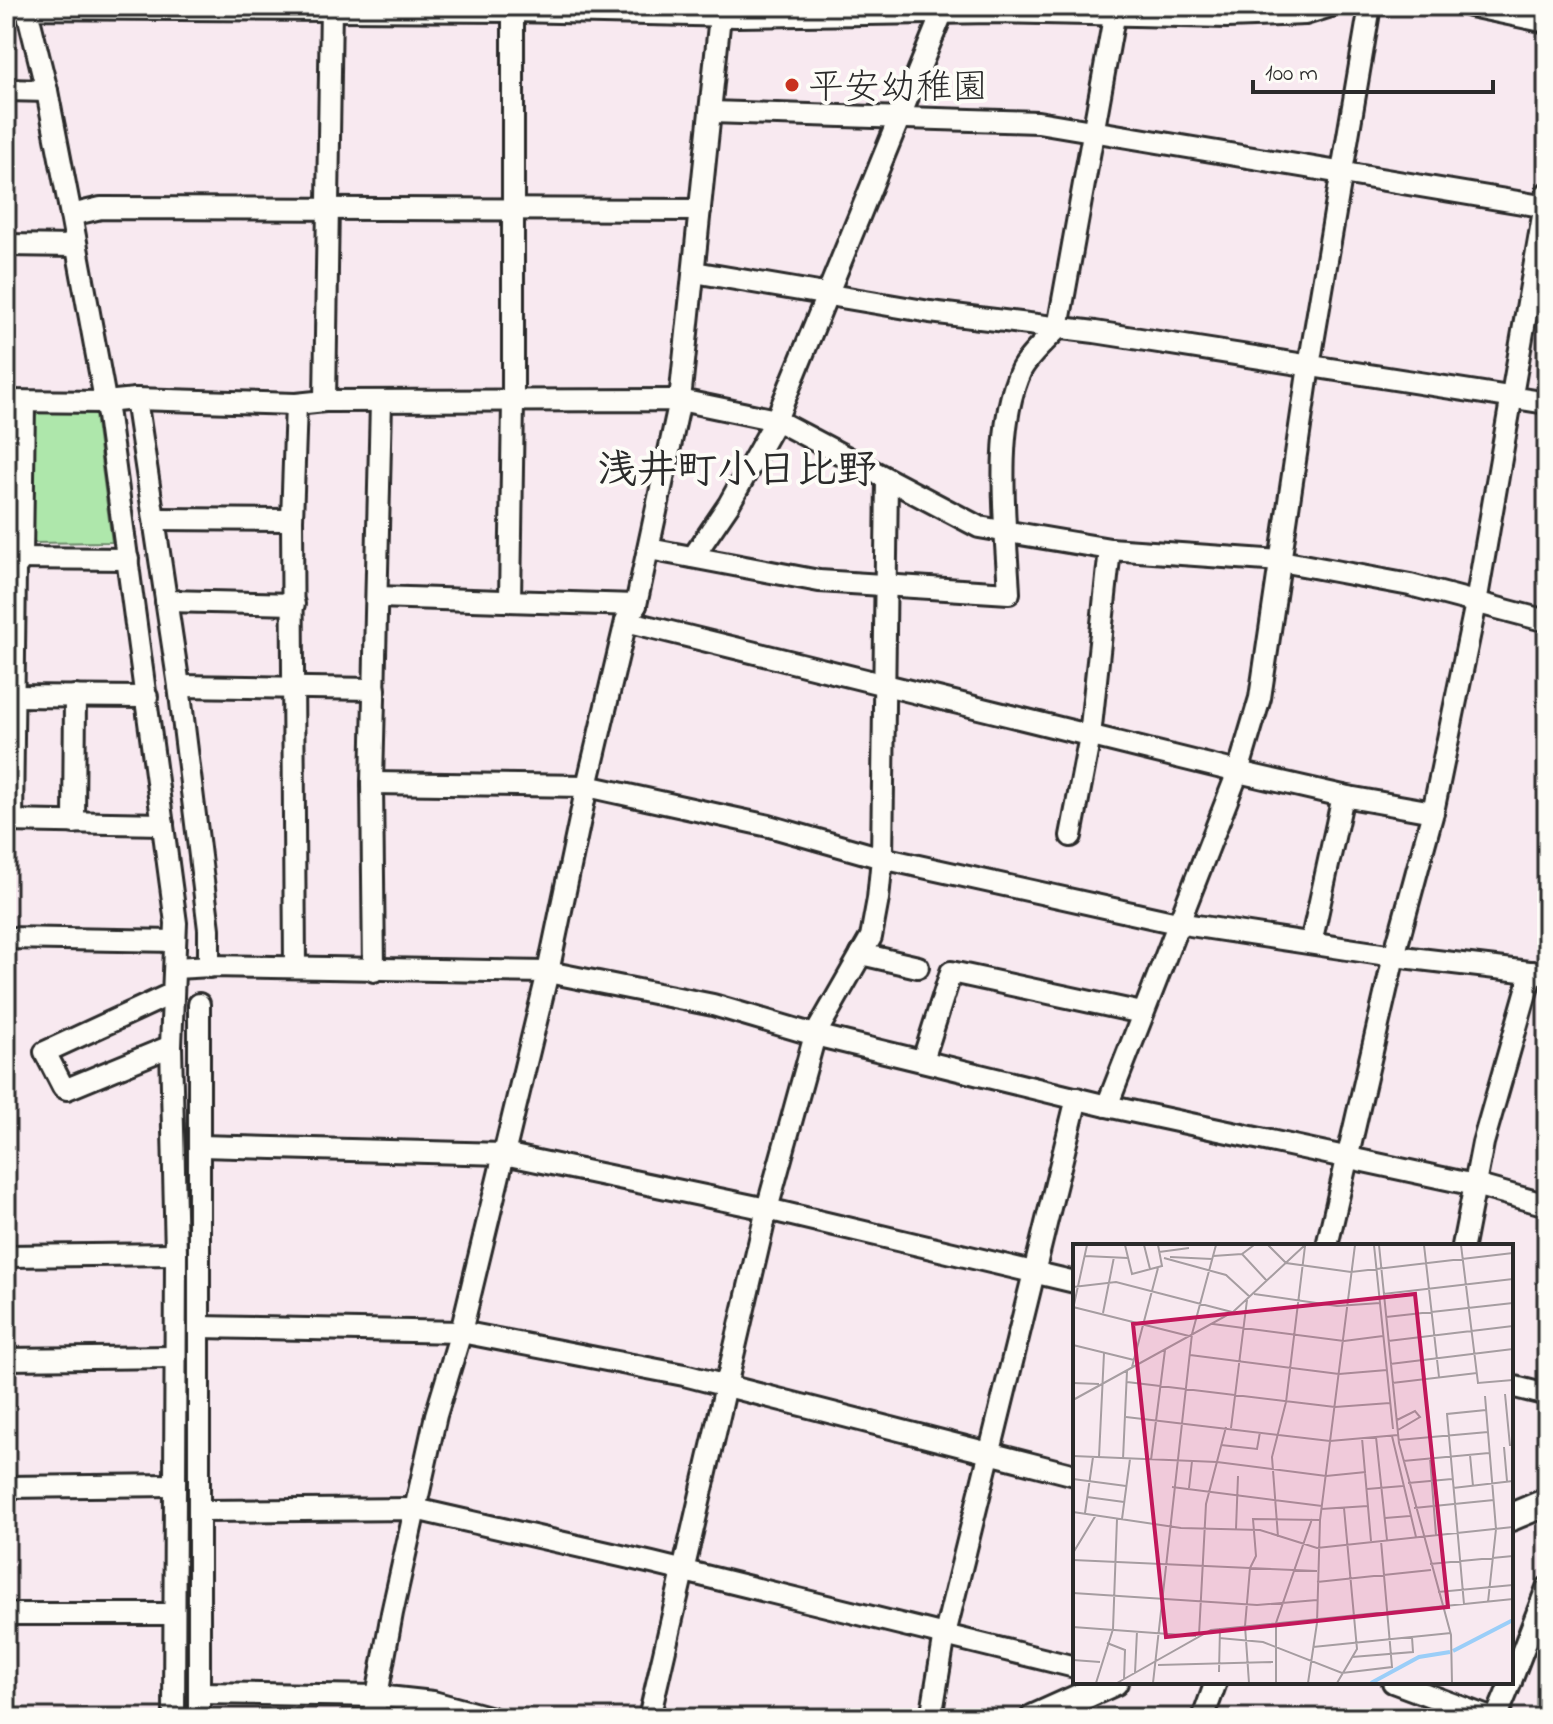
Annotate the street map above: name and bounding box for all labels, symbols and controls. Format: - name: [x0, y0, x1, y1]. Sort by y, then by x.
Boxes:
- scale bar: [1253, 44, 1493, 94]
- text: 100 m: [1265, 57, 1318, 92]
- place label: 平安幼稚園: [808, 63, 988, 116]
- marker: 平安幼稚園: [783, 76, 801, 94]
- district label: 浅井町小日比野: [597, 443, 877, 502]
- inset map: [1073, 1244, 1513, 1684]

